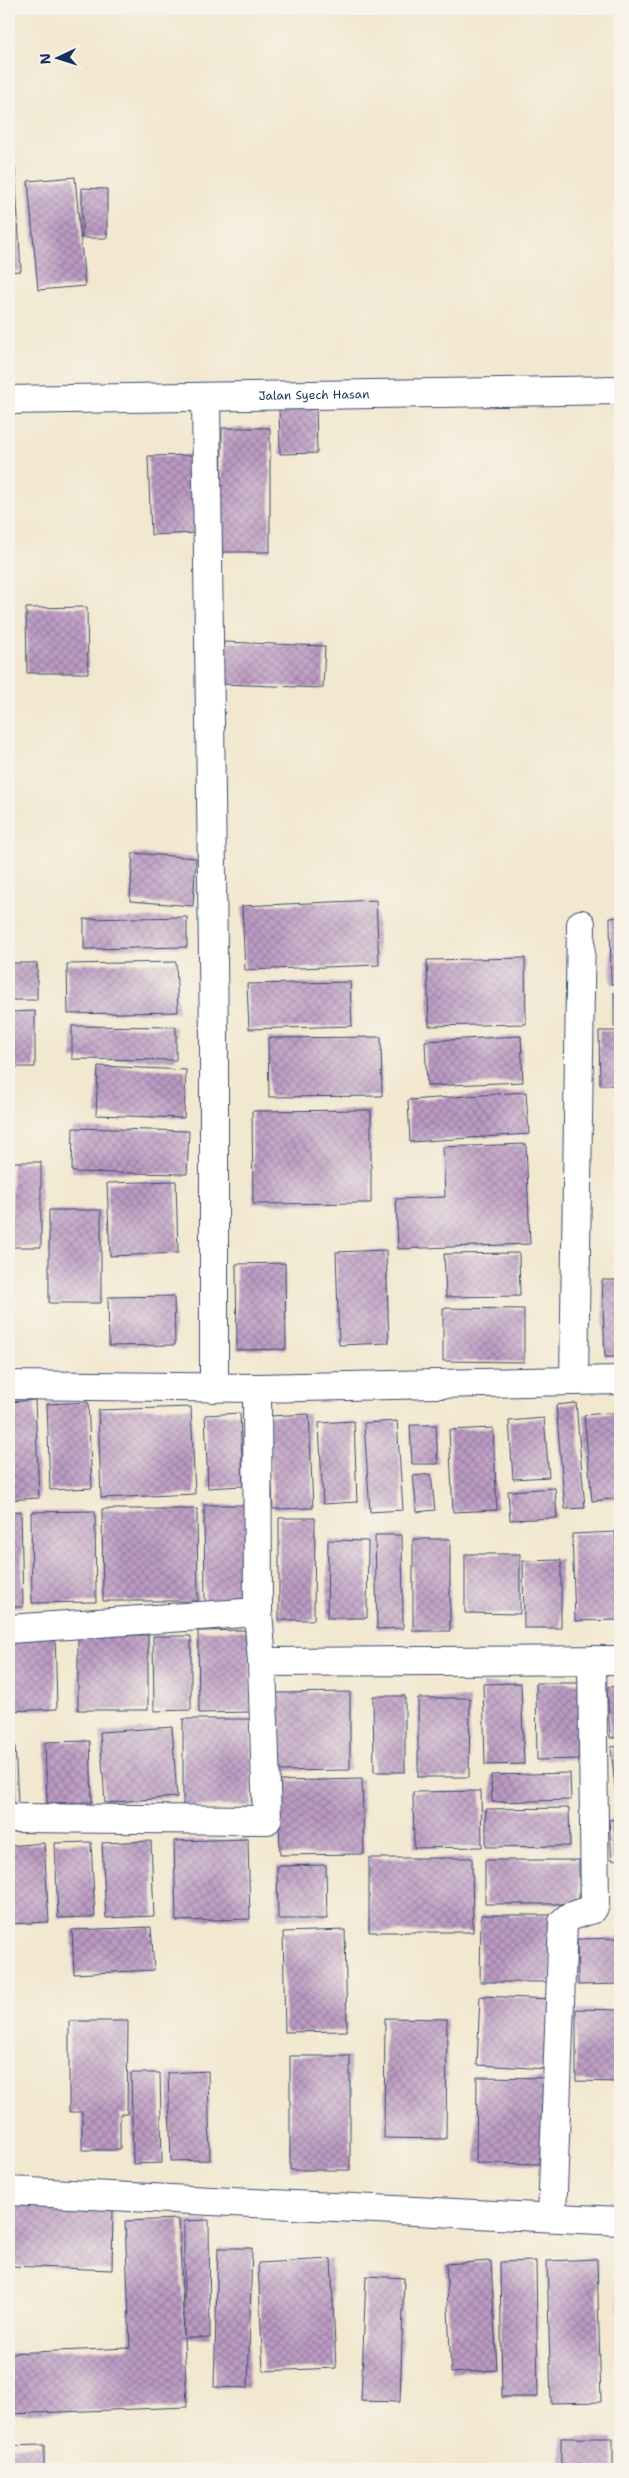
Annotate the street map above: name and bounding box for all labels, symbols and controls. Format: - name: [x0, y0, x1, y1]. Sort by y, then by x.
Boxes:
- north arrow: [32, 32, 82, 82]
- text: N: [36, 53, 54, 65]
- street label: Jalan Syech Hasan: [258, 386, 370, 404]

